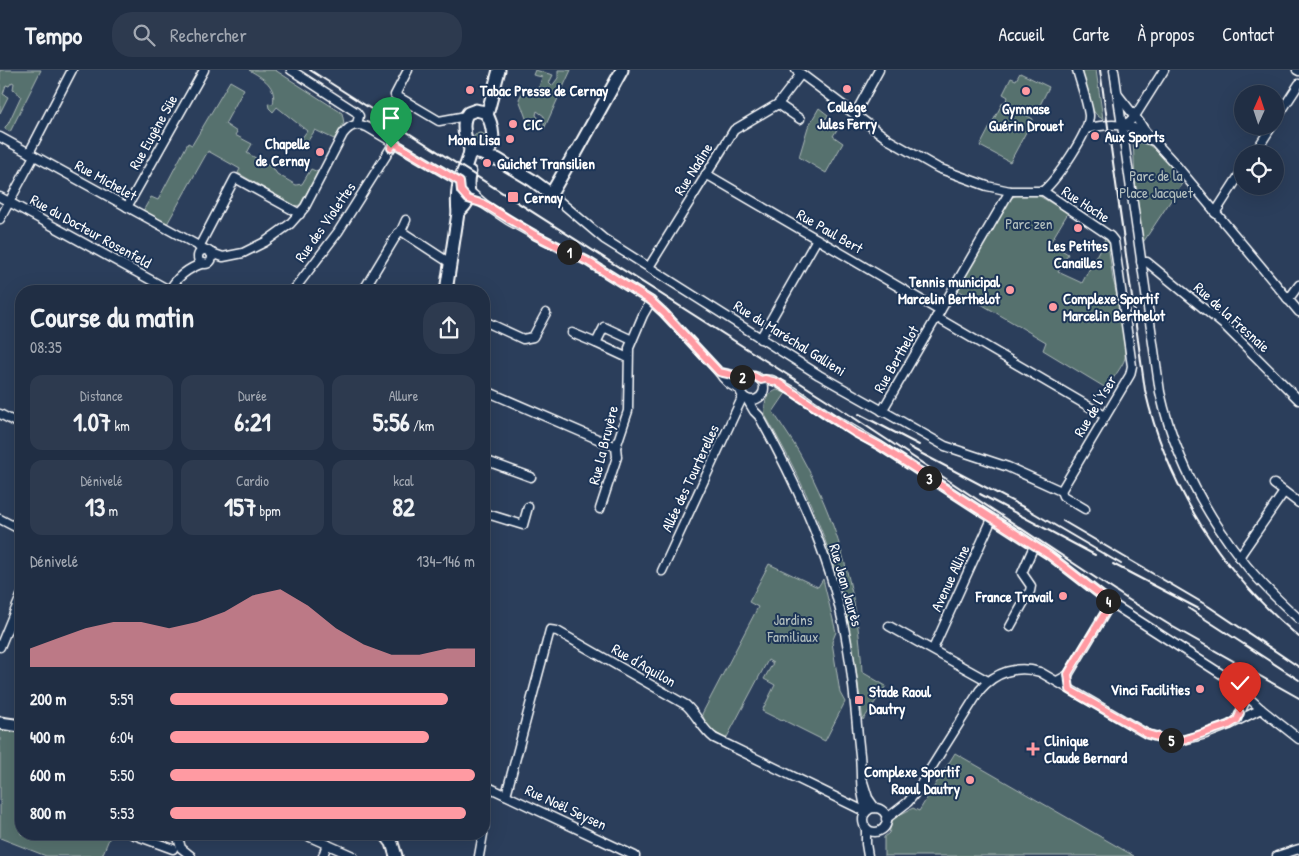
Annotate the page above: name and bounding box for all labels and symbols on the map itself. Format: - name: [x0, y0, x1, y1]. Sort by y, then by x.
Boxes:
- place label: Tabac Presse de Cernay: [479, 80, 609, 102]
- marker: Collège Jules Ferry: [841, 83, 853, 95]
- marker: Tabac Presse de Cernay: [464, 84, 476, 96]
- marker: Gymnase Guérin Drouet: [1020, 85, 1032, 97]
- north arrow: [1234, 85, 1284, 135]
- street label: Rue Eugène Süe: [124, 91, 182, 173]
- place label: Collège Jules Ferry: [817, 96, 878, 135]
- pin: [370, 97, 412, 148]
- place label: Gymnase Guérin Drouet: [989, 98, 1064, 136]
- place label: CIC: [523, 114, 543, 135]
- marker: CIC: [507, 118, 519, 130]
- place label: Aux Sports: [1105, 126, 1165, 148]
- place label: Mona Lisa: [448, 129, 500, 150]
- marker: Aux Sports: [1089, 130, 1101, 142]
- place label: Chapelle de Cernay: [256, 133, 311, 172]
- marker: Mona Lisa: [504, 133, 516, 145]
- street label: Rue Nadine: [669, 139, 717, 199]
- marker: Chapelle de Cernay: [314, 146, 326, 158]
- place label: Guichet Transilien: [497, 153, 595, 174]
- street label: Rue Michelet: [71, 154, 141, 206]
- marker: Guichet Transilien: [481, 157, 493, 169]
- park label: Parc de la Place Jacquet: [1119, 165, 1194, 203]
- street label: Rue des Violettes: [290, 178, 360, 266]
- street label: Rue Hoche: [1058, 181, 1114, 227]
- place label: Cernay: [524, 187, 564, 209]
- street label: Rue du Docteur Rosenfeld: [27, 189, 155, 273]
- marker: Cernay: [506, 190, 520, 204]
- street label: Rue Paul Bert: [793, 204, 868, 259]
- park label: Parc zen: [1005, 213, 1053, 234]
- marker: Les Petites Canailles: [1072, 222, 1084, 234]
- place label: Les Petites Canailles: [1048, 235, 1108, 273]
- pin: 1: [556, 240, 582, 264]
- place label: Tennis municipal Marcelin Berthelot: [898, 271, 1001, 309]
- street label: Rue de la Fresnaie: [1189, 277, 1275, 357]
- marker: Tennis municipal Marcelin Berthelot: [1004, 284, 1016, 296]
- place label: Complexe Sportif Marcelin Berthelot: [1063, 288, 1166, 326]
- street label: Rue du Maréchal Gallieni: [730, 295, 850, 381]
- marker: Complexe Sportif Marcelin Berthelot: [1047, 301, 1059, 313]
- street label: Rue Berthelot: [868, 321, 924, 396]
- pin: 2: [730, 364, 754, 390]
- street label: Rue de l'Yser: [1068, 371, 1122, 441]
- street label: Rue La Bruyère: [583, 403, 623, 487]
- street label: Allée des Tourterelles: [656, 421, 724, 535]
- pin: 3: [916, 466, 942, 490]
- street label: Rue Jean Jaurès: [824, 541, 868, 629]
- street label: Avenue Alline: [925, 541, 975, 615]
- place label: France Travail: [975, 586, 1054, 607]
- pin: 4: [1096, 588, 1120, 614]
- marker: France Travail: [1057, 590, 1069, 602]
- park label: Jardins Familiaux: [766, 609, 819, 647]
- street label: Rue d'Aquilon: [608, 638, 680, 692]
- pin: [1219, 662, 1261, 713]
- place label: Vinci Facilities: [1110, 679, 1190, 700]
- place label: Stade Raoul Dautry: [869, 681, 932, 720]
- marker: Vinci Facilities: [1194, 683, 1206, 695]
- marker: Stade Raoul Dautry: [853, 694, 865, 706]
- pin: 5: [1158, 728, 1184, 752]
- place label: Clinique Claude Bernard: [1044, 730, 1127, 768]
- marker: Clinique Claude Bernard: [1026, 742, 1040, 756]
- place label: Complexe Sportif Raoul Dautry: [864, 761, 961, 800]
- marker: Complexe Sportif Raoul Dautry: [964, 774, 976, 786]
- street label: Rue Noël Seysen: [522, 779, 610, 835]

